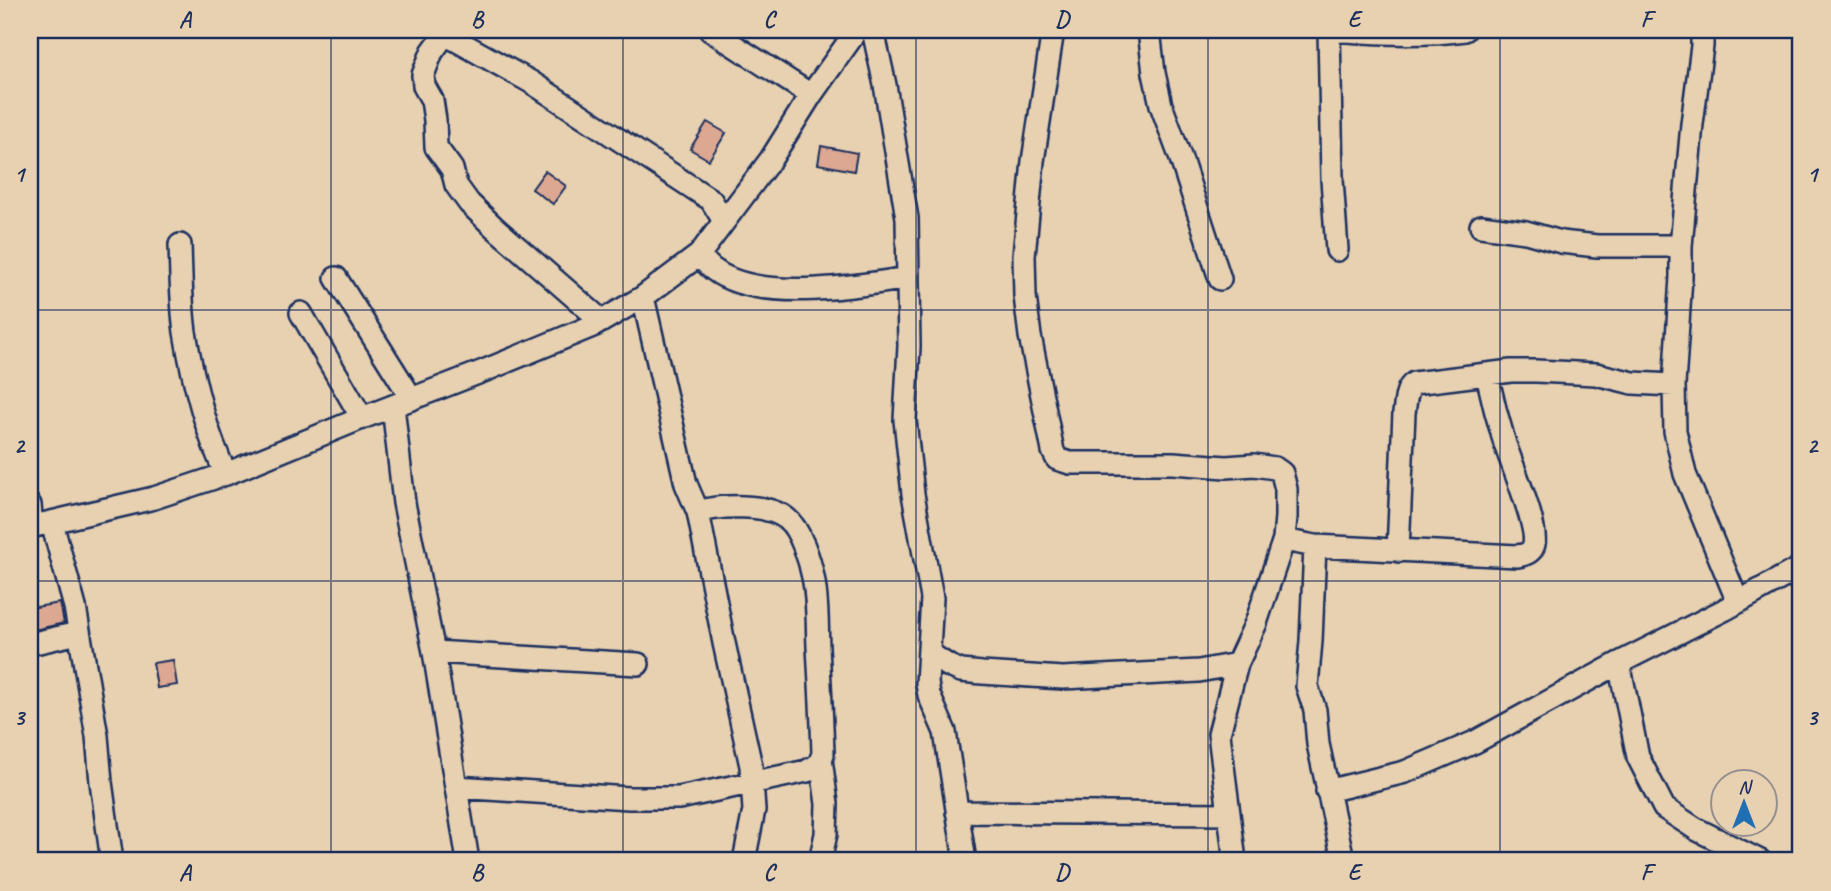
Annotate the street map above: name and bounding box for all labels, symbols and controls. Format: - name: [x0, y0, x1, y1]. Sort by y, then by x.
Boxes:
- text: A: [179, 5, 193, 34]
- text: B: [471, 5, 485, 34]
- text: C: [764, 5, 778, 34]
- text: D: [1055, 5, 1071, 34]
- text: E: [1348, 5, 1364, 34]
- text: F: [1641, 5, 1657, 34]
- text: 1: [14, 160, 27, 189]
- text: 1: [1807, 160, 1820, 189]
- text: 2: [14, 431, 27, 460]
- text: 2: [1807, 431, 1820, 460]
- text: 3: [14, 703, 27, 732]
- text: 3: [1807, 703, 1820, 732]
- north arrow: [1708, 768, 1778, 838]
- text: N: [1738, 775, 1753, 799]
- text: A: [179, 858, 193, 887]
- text: B: [471, 858, 485, 887]
- text: C: [764, 858, 778, 887]
- text: D: [1055, 858, 1071, 887]
- text: E: [1348, 858, 1364, 887]
- text: F: [1641, 858, 1657, 887]

